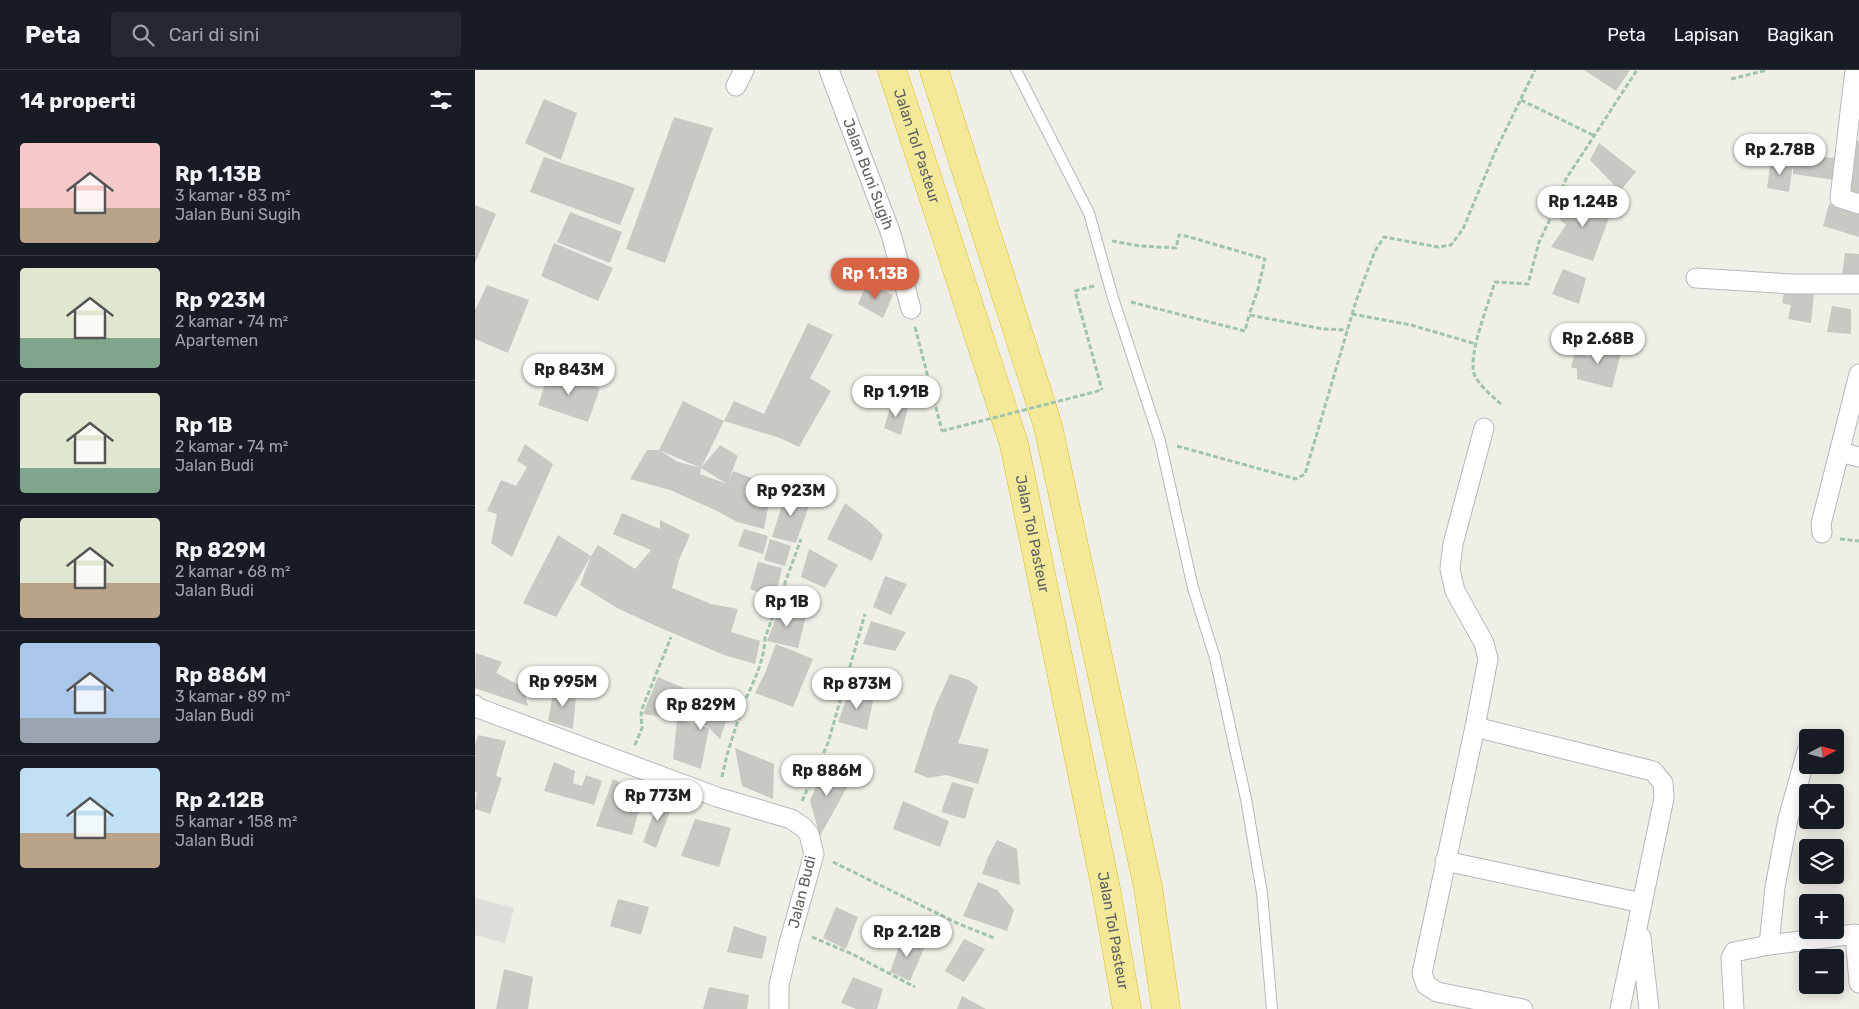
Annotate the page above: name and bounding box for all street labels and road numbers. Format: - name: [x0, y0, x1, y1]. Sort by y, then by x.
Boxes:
- street label: Jalan Tol Pasteur: [890, 86, 944, 206]
- street label: Jalan Buni Sugih: [839, 115, 898, 232]
- street label: Jalan Tol Pasteur: [1012, 473, 1054, 594]
- street label: Jalan Budi: [784, 854, 820, 930]
- street label: Jalan Tol Pasteur: [1094, 870, 1133, 991]

